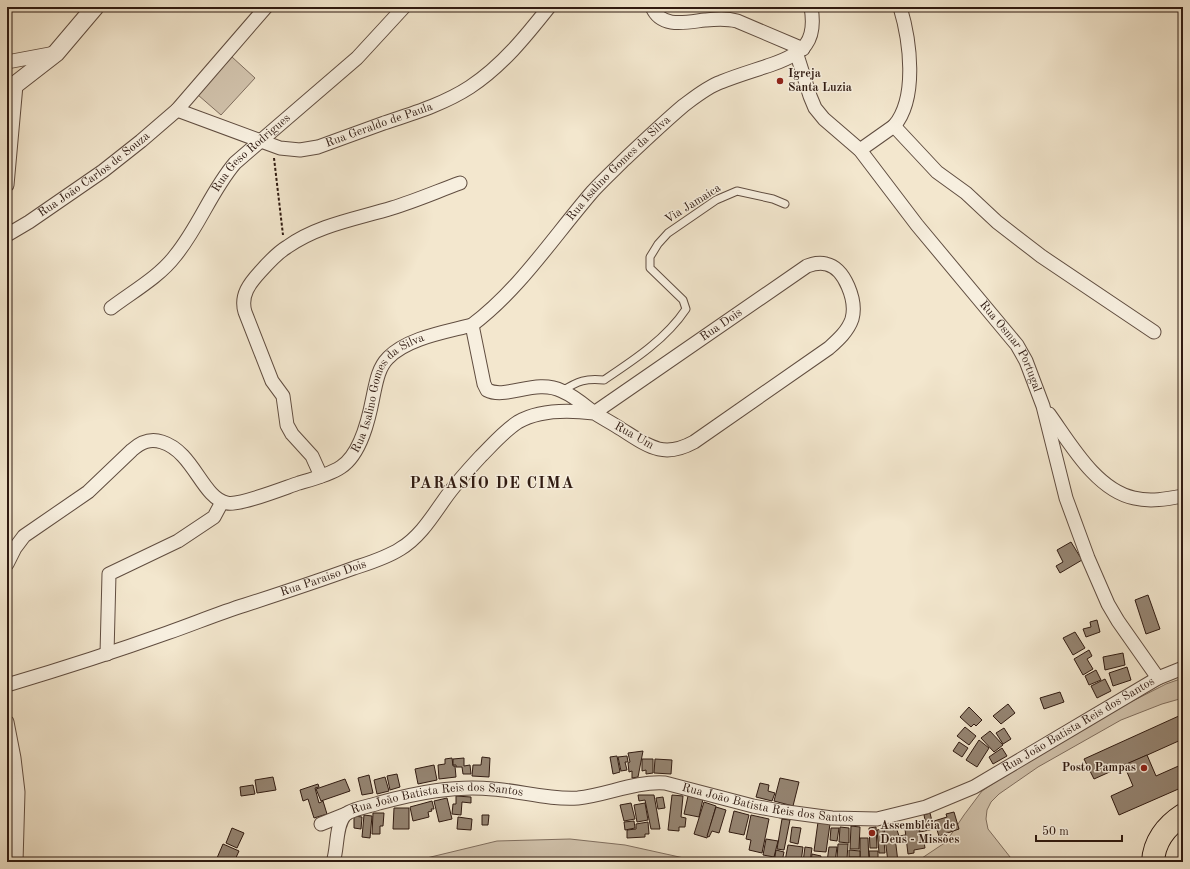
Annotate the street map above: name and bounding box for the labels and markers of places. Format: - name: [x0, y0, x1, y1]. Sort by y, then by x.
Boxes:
- place label: Igreja Santa Luzia: [788, 68, 852, 94]
- marker: Igreja Santa Luzia: [775, 76, 785, 86]
- place label: Posto Pampas: [1062, 762, 1136, 774]
- marker: Posto Pampas: [1139, 763, 1149, 773]
- place label: Assembléia de Deus - Missões: [880, 820, 959, 846]
- marker: Assembléia de Deus - Missões: [867, 828, 877, 838]

